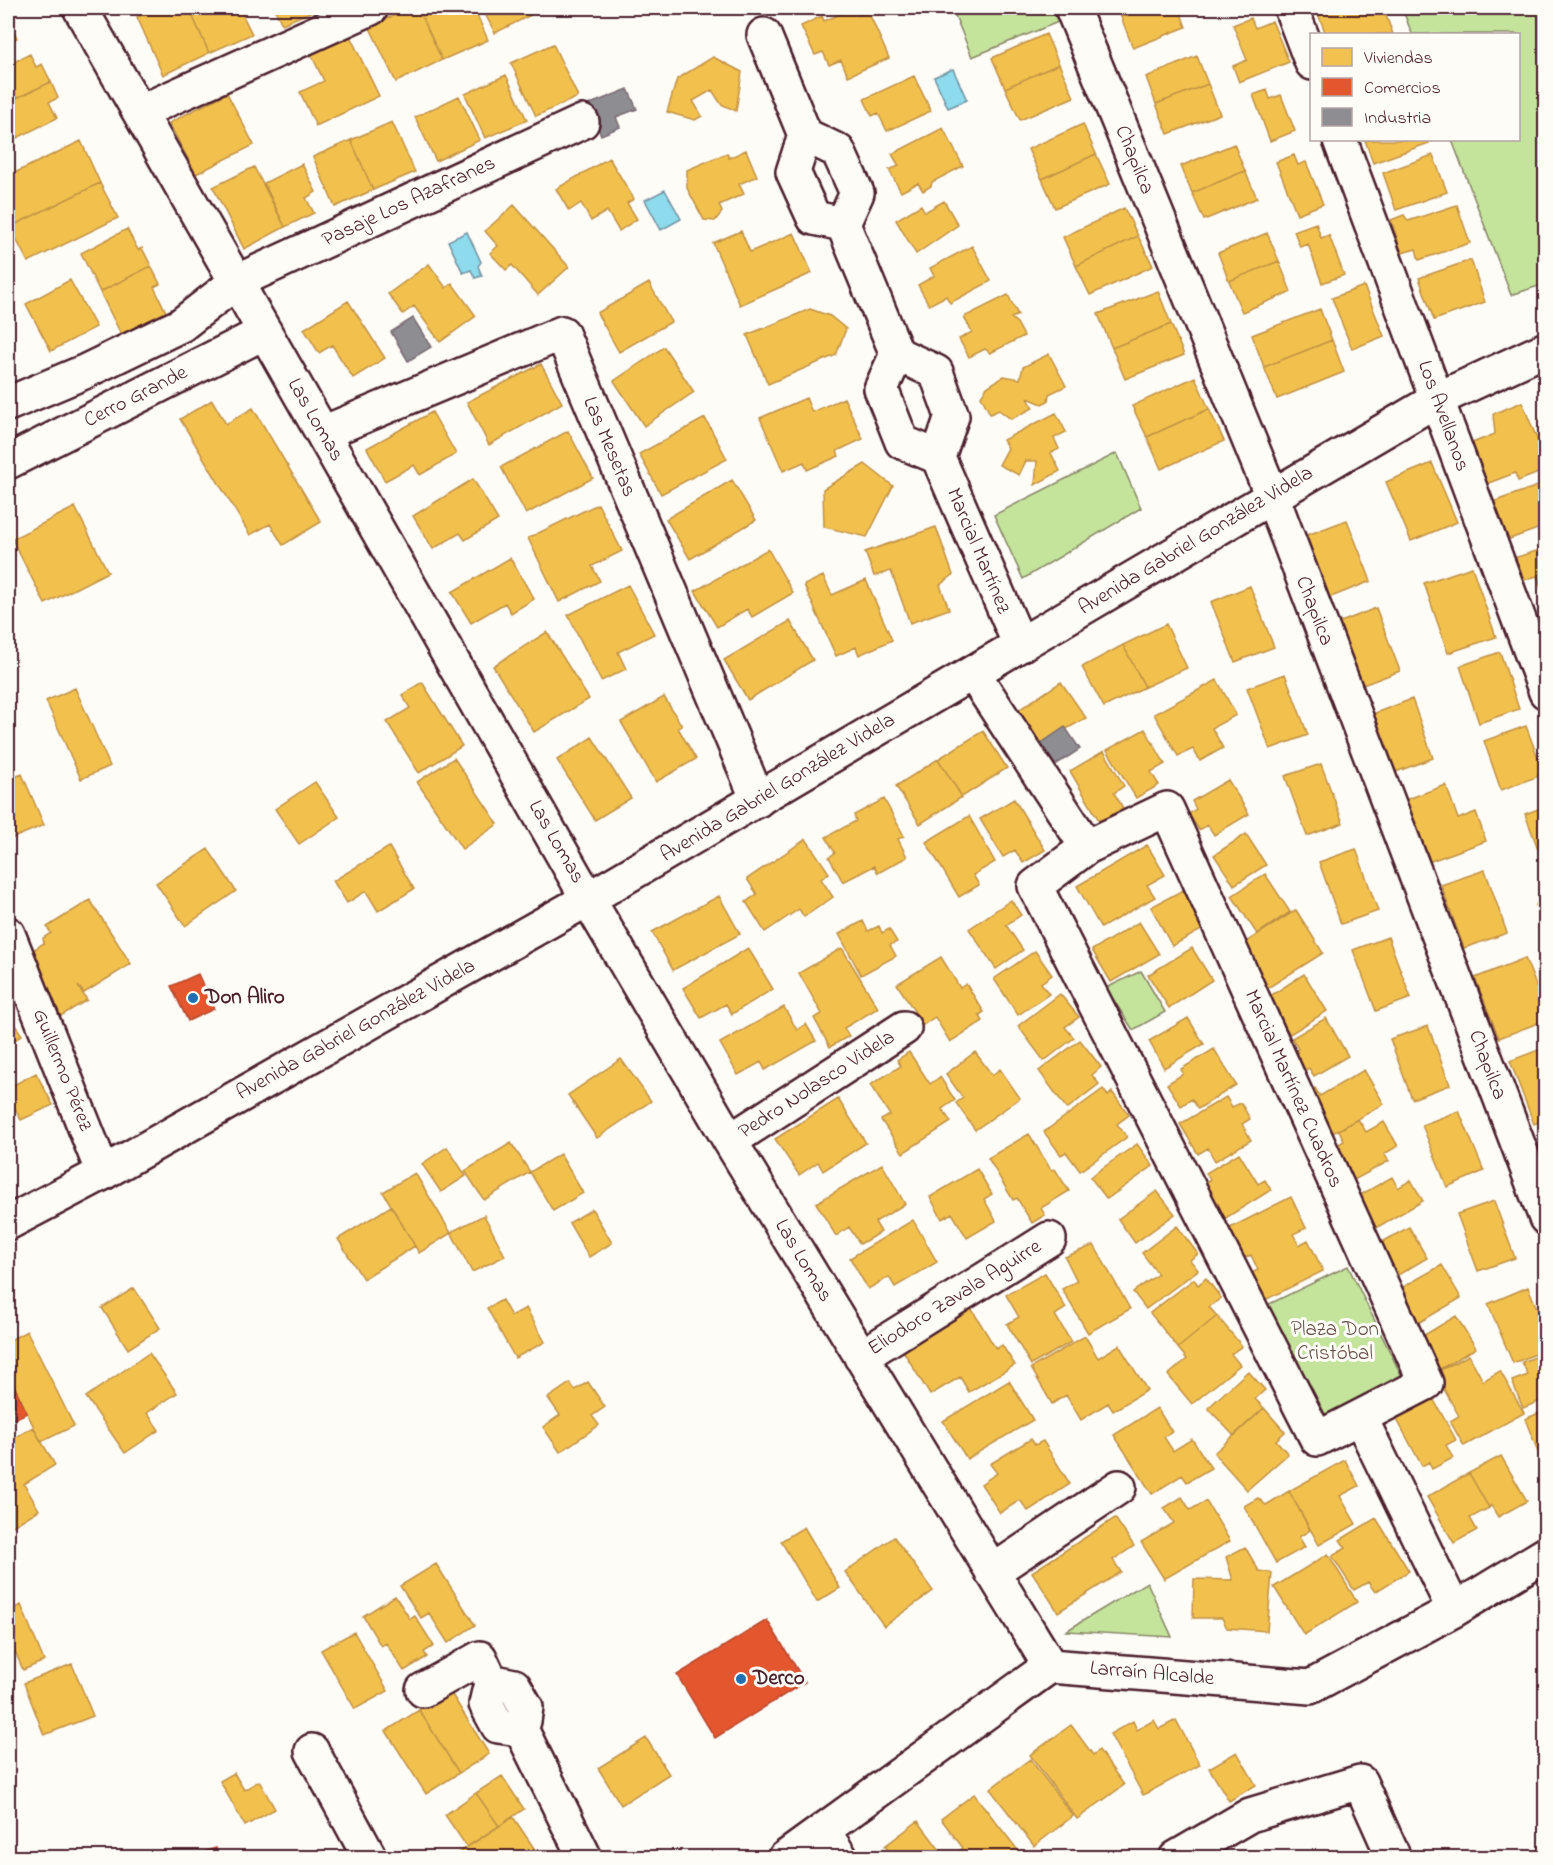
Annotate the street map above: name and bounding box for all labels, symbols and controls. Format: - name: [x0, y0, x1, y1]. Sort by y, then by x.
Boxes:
- legend: [1310, 33, 1520, 141]
- text: Viviendas: [1363, 46, 1433, 72]
- text: Comercios: [1364, 76, 1441, 102]
- text: Industria: [1364, 106, 1431, 132]
- street label: Chapilca: [1107, 121, 1161, 199]
- street label: Pasaje Los Azafranes: [317, 149, 501, 255]
- street label: Los Avellanos: [1409, 356, 1477, 476]
- street label: Cerro Grande: [79, 358, 194, 436]
- street label: Las Lomas: [279, 373, 351, 467]
- street label: Las Mesetas: [574, 392, 644, 502]
- street label: Avenida Gabriel González Videla: [1073, 459, 1319, 623]
- street label: Marcial Martínez: [938, 484, 1018, 619]
- street label: Chapilca: [1287, 572, 1341, 650]
- street label: Avenida Gabriel González Videla: [655, 706, 901, 870]
- street label: Las Lomas: [520, 795, 592, 889]
- street label: Avenida Gabriel González Videla: [231, 952, 481, 1108]
- place label: Don Aliro: [204, 983, 285, 1013]
- street label: Marcial Martínez Cuadros: [1236, 985, 1350, 1193]
- marker: Don Aliro: [186, 991, 200, 1005]
- street label: Guillermo Pérez: [24, 1004, 100, 1136]
- street label: Pedro Nolasco Videla: [733, 1023, 901, 1147]
- street label: Chapilca: [1460, 1026, 1514, 1104]
- street label: Las Lomas: [766, 1214, 840, 1308]
- street label: Eliodoro Zavala Aguirre: [862, 1232, 1049, 1365]
- park label: Plaza Don Cristóbal: [1291, 1315, 1379, 1369]
- street label: Larraín Alcalde: [1089, 1654, 1216, 1694]
- place label: Derco: [752, 1664, 805, 1694]
- marker: Derco: [734, 1672, 748, 1686]

